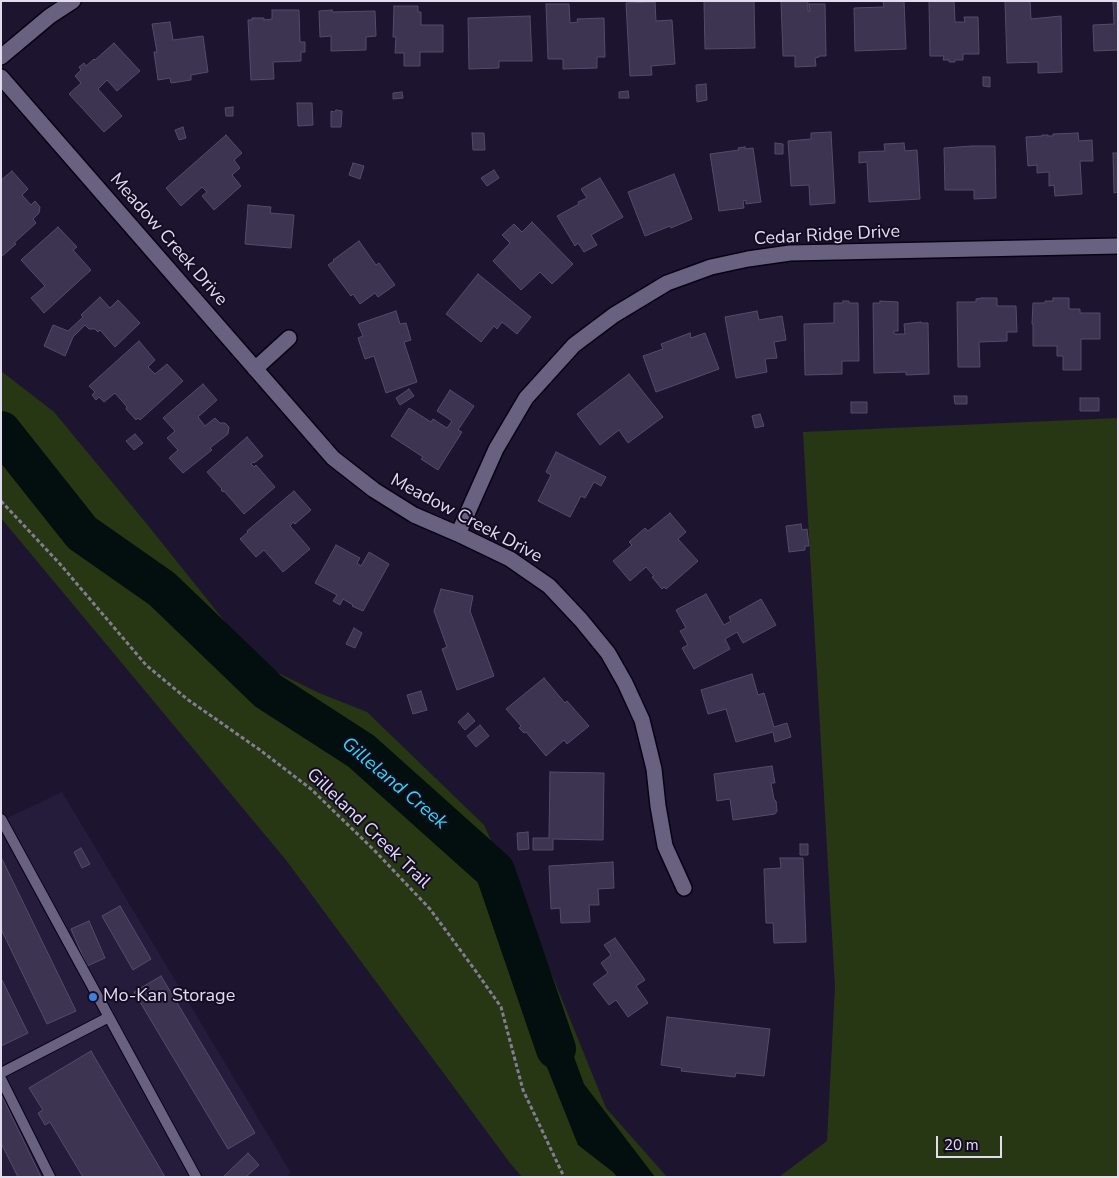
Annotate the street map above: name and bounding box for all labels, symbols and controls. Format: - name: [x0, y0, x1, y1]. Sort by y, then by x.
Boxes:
- street label: Meadow Creek Drive: [105, 169, 231, 311]
- street label: Cedar Ridge Drive: [753, 221, 901, 251]
- street label: Meadow Creek Drive: [387, 470, 545, 568]
- water label: Gilleland Creek: [336, 733, 452, 835]
- street label: Gilleland Creek Trail: [302, 764, 434, 894]
- place label: Mo-Kan Storage: [103, 986, 235, 1008]
- marker: Mo-Kan Storage: [87, 991, 99, 1003]
- scale bar: [939, 1126, 1005, 1158]
- text: 20 m: [944, 1135, 979, 1155]

